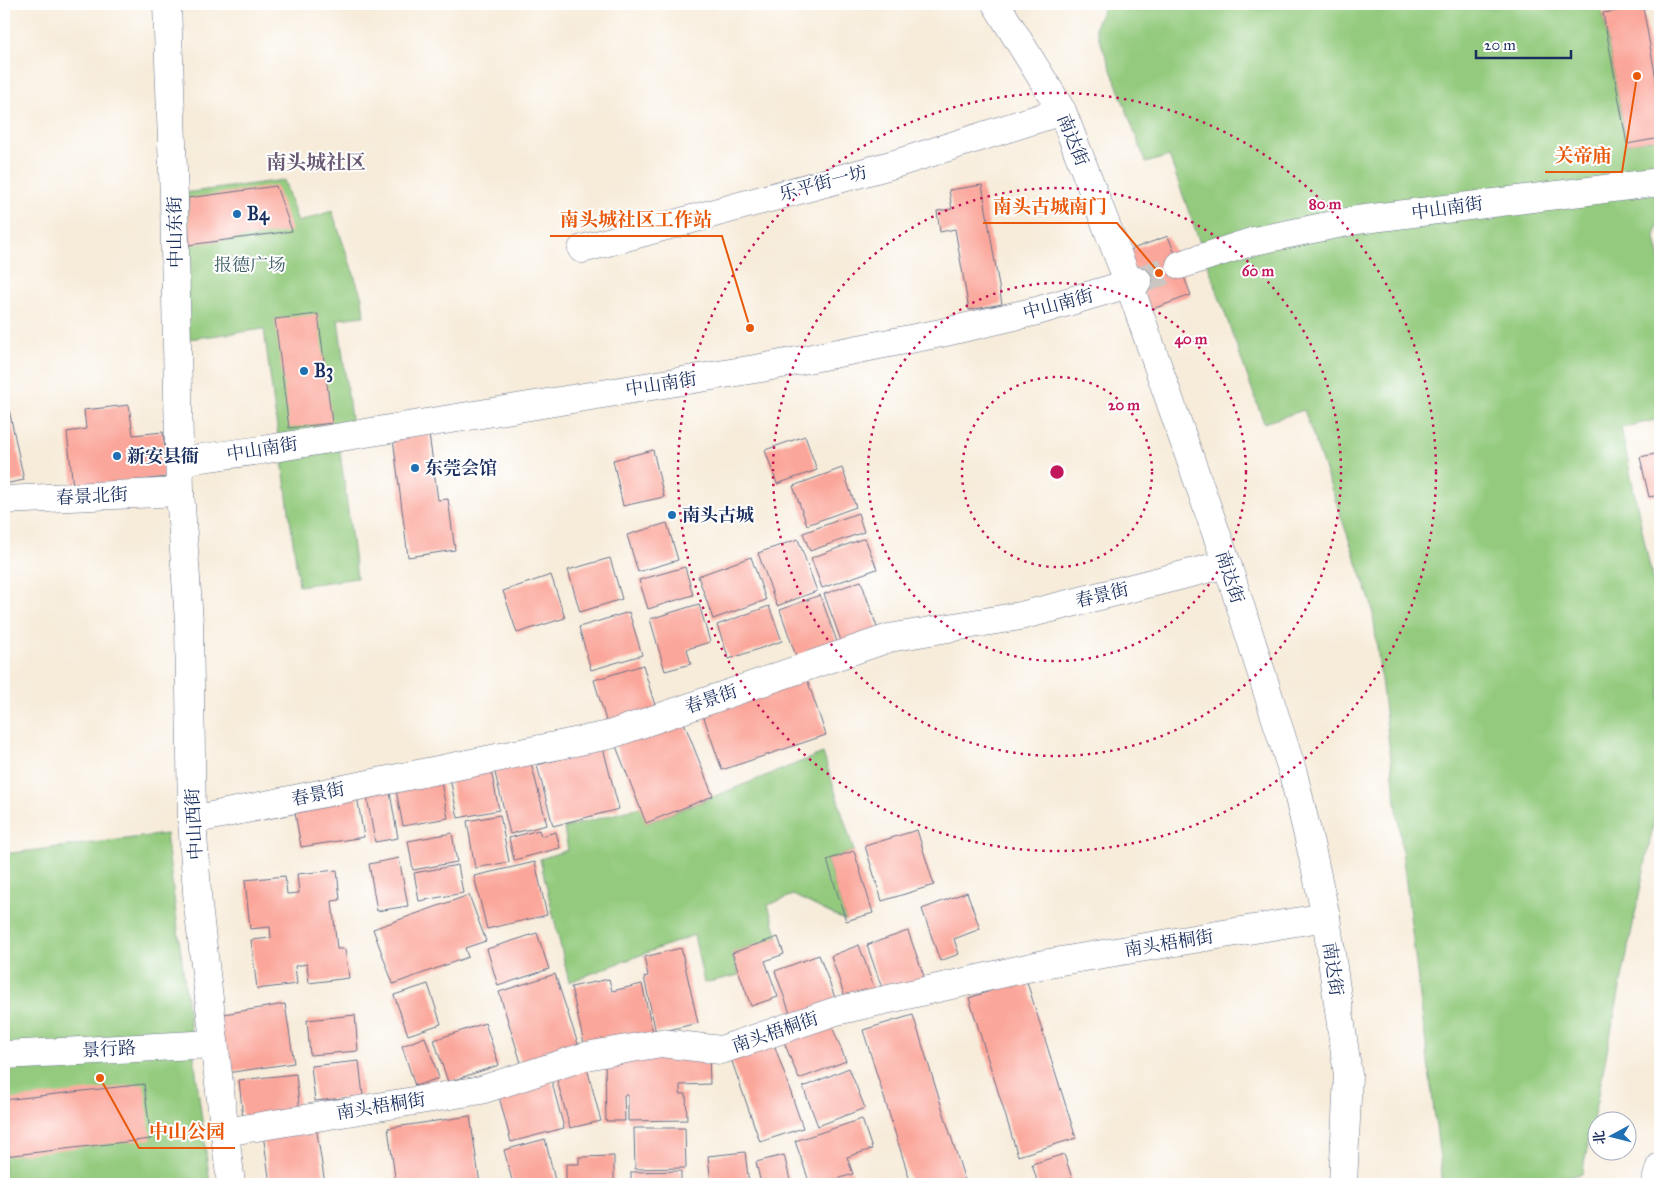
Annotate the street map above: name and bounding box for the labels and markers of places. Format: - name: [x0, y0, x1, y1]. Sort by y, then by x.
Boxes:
- callout: 关帝庙: [1545, 138, 1622, 172]
- callout: 南头古城南门: [983, 189, 1117, 223]
- callout: 南头城社区工作站: [550, 202, 722, 236]
- place label: B4: [247, 203, 270, 226]
- marker: B4: [231, 208, 243, 220]
- place label: B3: [314, 360, 333, 383]
- marker: B3: [298, 365, 310, 377]
- place label: 新安县衙: [127, 445, 199, 467]
- marker: 新安县衙: [111, 450, 123, 462]
- place label: 东莞会馆: [425, 457, 497, 479]
- marker: 东莞会馆: [409, 462, 421, 474]
- centre of rings: [1048, 463, 1066, 481]
- place label: 南头古城: [682, 504, 754, 526]
- marker: 南头古城: [666, 509, 678, 521]
- callout: 中山公园: [139, 1114, 235, 1148]

